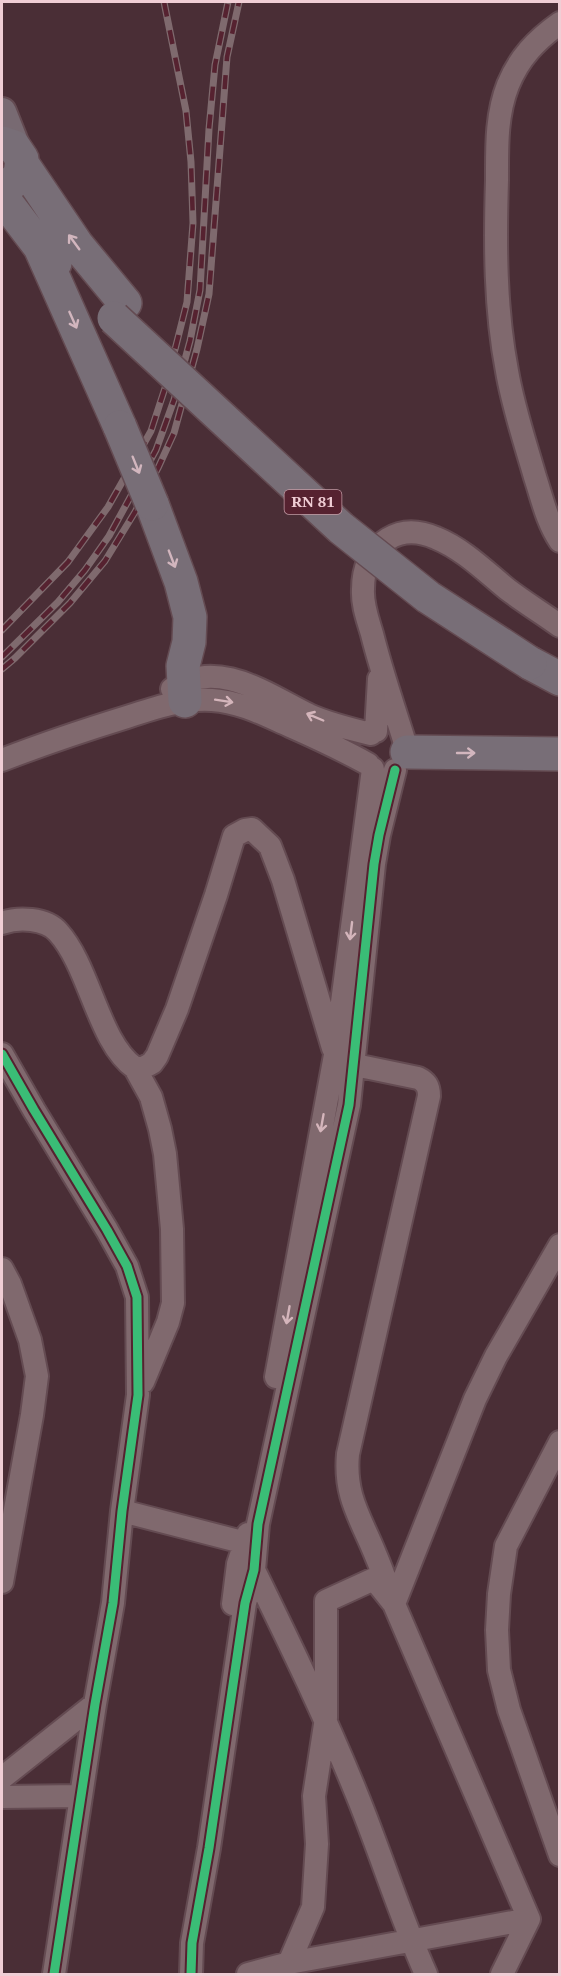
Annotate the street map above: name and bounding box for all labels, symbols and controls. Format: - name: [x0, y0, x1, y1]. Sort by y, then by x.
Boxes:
- one-way arrow: [68, 234, 80, 250]
- one-way arrow: [68, 311, 79, 329]
- one-way arrow: [131, 456, 142, 474]
- road number: RN 81: [284, 490, 342, 514]
- one-way arrow: [167, 549, 178, 568]
- one-way arrow: [213, 696, 233, 707]
- one-way arrow: [306, 711, 325, 722]
- one-way arrow: [455, 747, 475, 759]
- one-way arrow: [345, 920, 356, 940]
- one-way arrow: [316, 1113, 327, 1133]
- one-way arrow: [282, 1305, 293, 1325]

